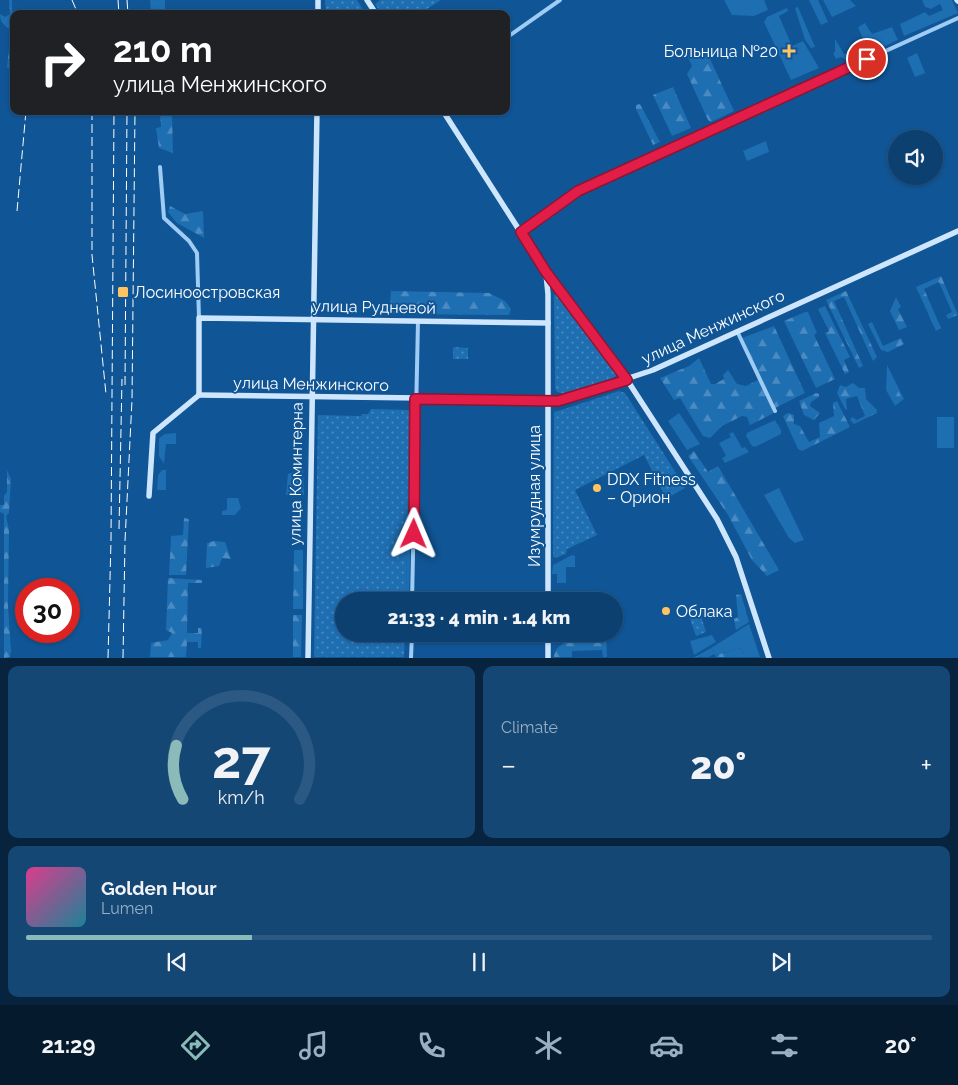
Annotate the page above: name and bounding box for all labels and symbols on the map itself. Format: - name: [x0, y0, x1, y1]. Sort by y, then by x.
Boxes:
- pin: [846, 38, 888, 80]
- place label: Больница №20: [664, 42, 778, 61]
- marker: Больница №20: [782, 44, 796, 58]
- place label: Лосиноостровская: [134, 283, 280, 302]
- marker: Лосиноостровская: [116, 285, 130, 299]
- street label: улица Менжинского: [638, 286, 788, 368]
- street label: улица Рудневой: [312, 296, 436, 318]
- street label: улица Менжинского: [233, 373, 389, 395]
- street label: улица Коминтерна: [285, 402, 307, 546]
- street label: Изумрудная улица: [525, 425, 544, 567]
- place label: DDX Fitness – Орион: [607, 470, 696, 507]
- marker: DDX Fitness – Орион: [591, 482, 603, 494]
- position arrow: [387, 507, 439, 559]
- speed limit sign: 30: [15, 578, 80, 643]
- place label: Облака: [676, 602, 733, 621]
- marker: Облака: [660, 605, 672, 617]

